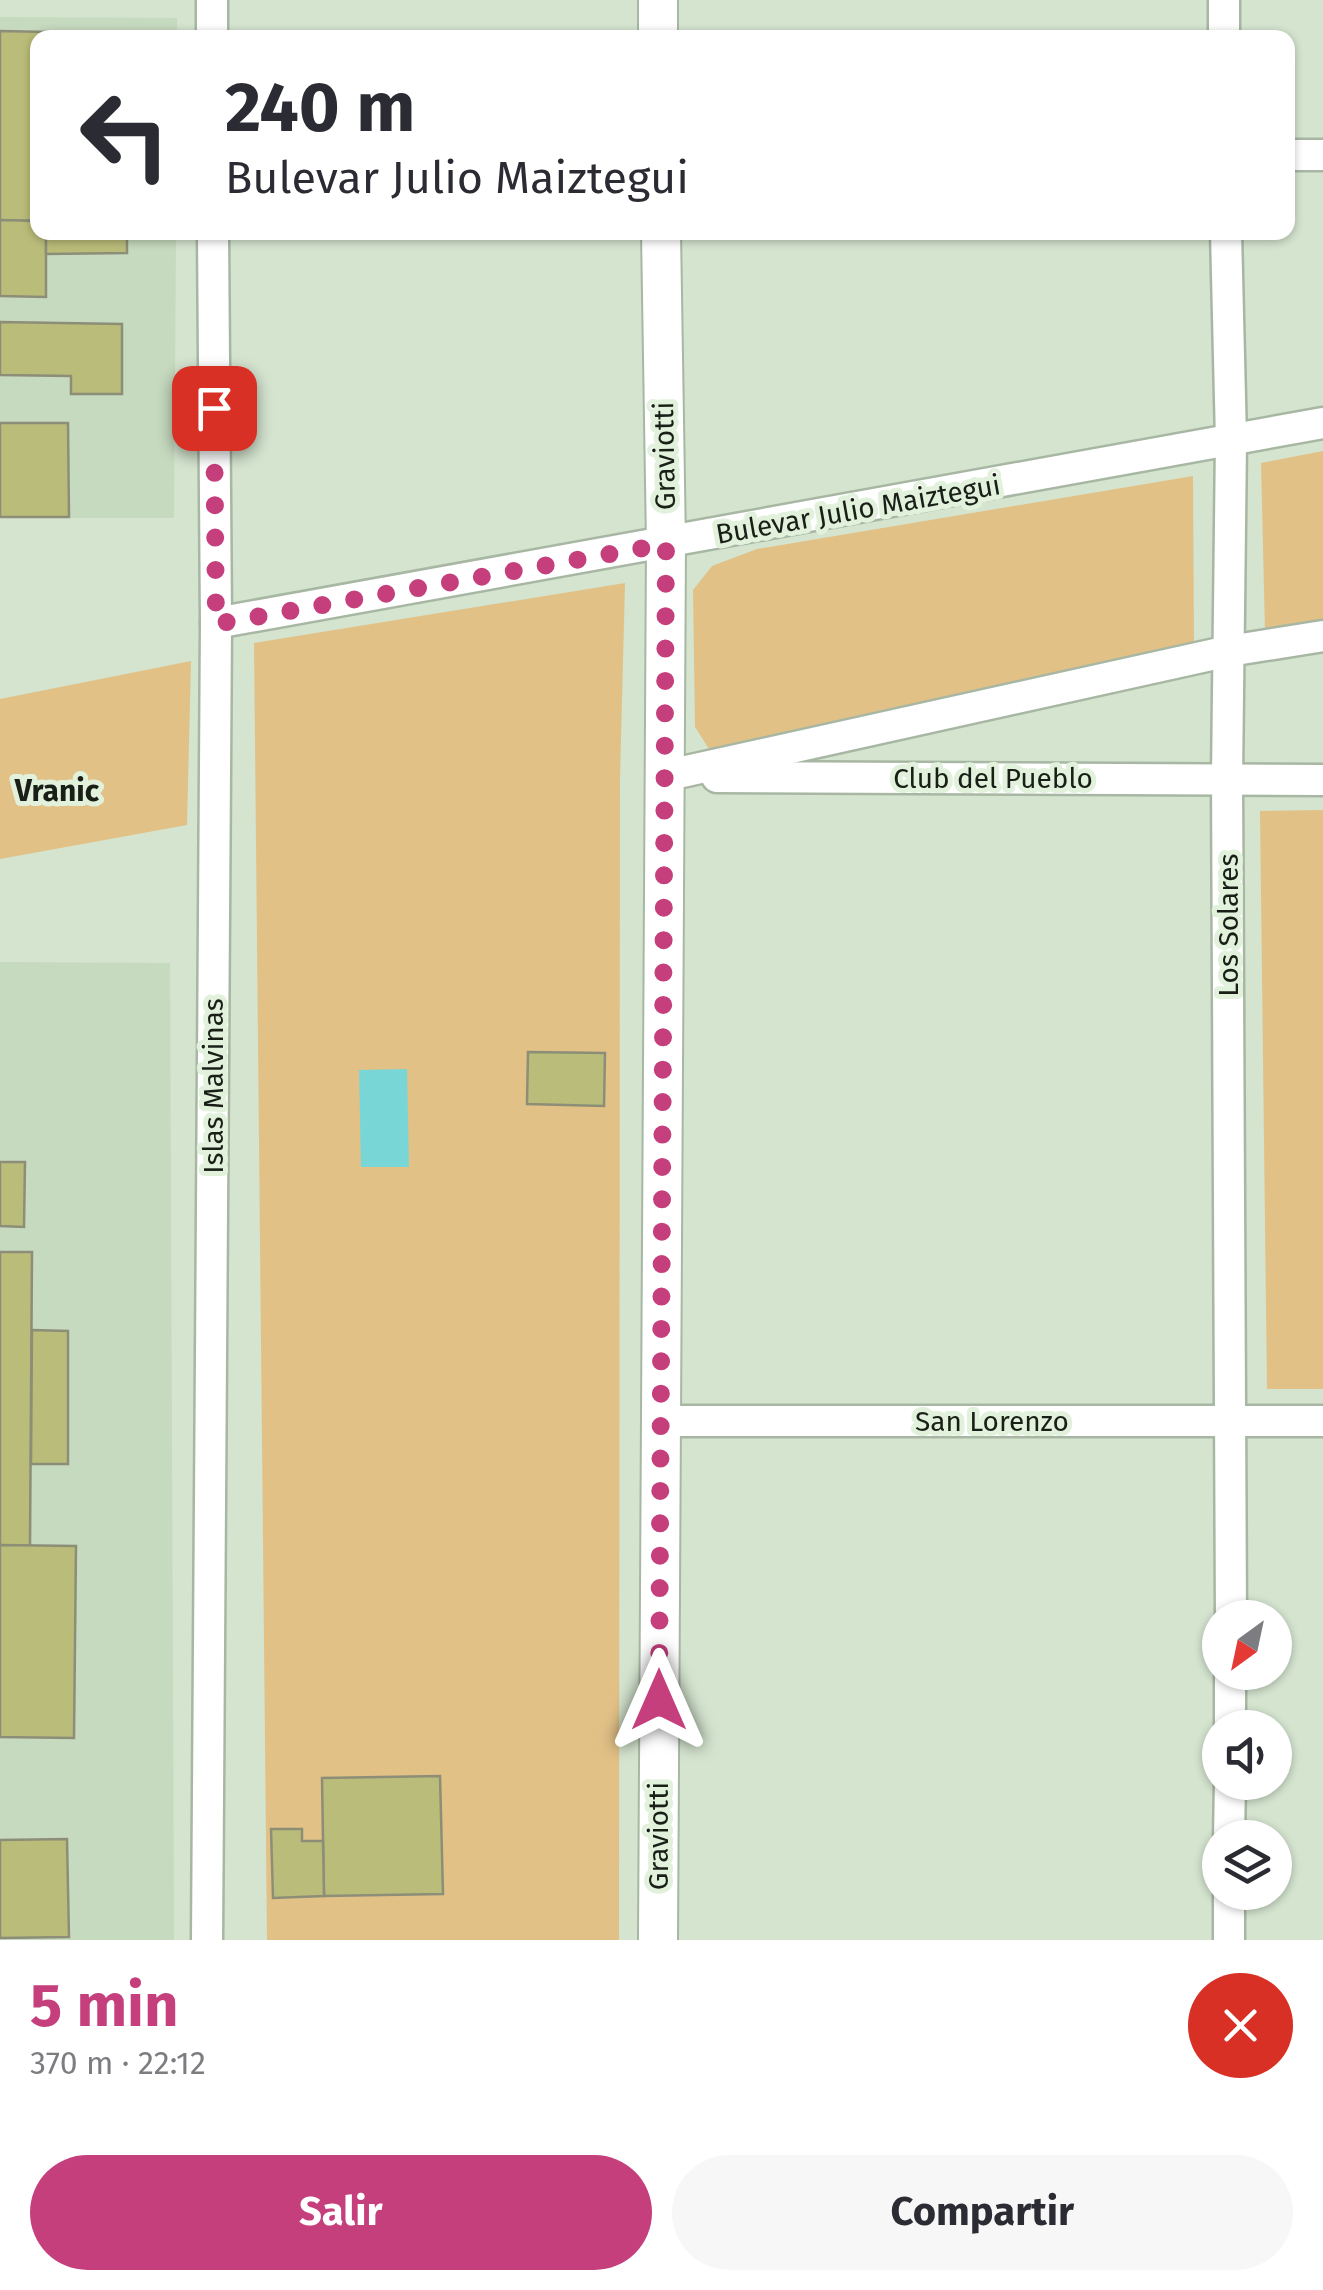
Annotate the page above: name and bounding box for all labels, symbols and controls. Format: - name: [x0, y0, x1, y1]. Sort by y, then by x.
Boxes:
- text: 240 m: [225, 66, 415, 150]
- icon: left: [60, 70, 190, 200]
- text: Bulevar Julio Maiztegui: [225, 151, 689, 205]
- pin: [172, 366, 257, 451]
- icon: arrive: [187, 381, 242, 436]
- street label: Graviotti: [647, 401, 682, 510]
- street label: Bulevar Julio Maiztegui: [713, 468, 1003, 551]
- street label: Club del Pueblo: [893, 762, 1093, 795]
- district label: Vranic: [14, 773, 100, 809]
- street label: Los Solares: [1212, 853, 1245, 997]
- street label: Islas Malvinas: [197, 998, 230, 1174]
- street label: San Lorenzo: [915, 1405, 1069, 1438]
- north arrow: [1202, 1600, 1292, 1690]
- map controls: [1202, 1600, 1292, 1910]
- position arrow: [607, 1648, 711, 1752]
- button: sound: [1202, 1710, 1292, 1800]
- street label: Graviotti: [642, 1782, 675, 1890]
- button: layers: [1202, 1820, 1292, 1910]
- text: 5 min: [30, 1970, 179, 2042]
- button: close: [1188, 1973, 1293, 2078]
- text: 370 m · 22:12: [30, 2044, 206, 2082]
- button: Salir: [30, 2155, 652, 2270]
- button: Compartir: [672, 2155, 1293, 2270]

